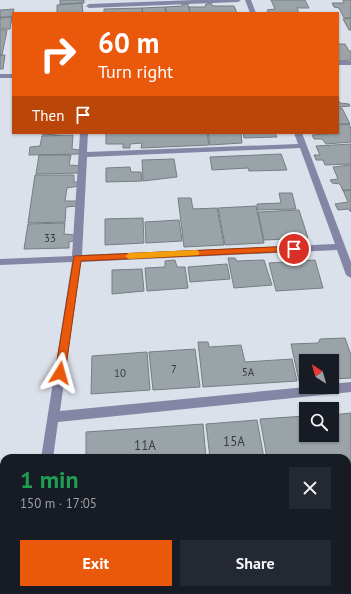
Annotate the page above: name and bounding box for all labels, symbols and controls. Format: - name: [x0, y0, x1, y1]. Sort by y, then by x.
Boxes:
- text: 60 m: [98, 24, 159, 61]
- icon: right: [32, 28, 84, 80]
- text: Turn right: [98, 60, 173, 83]
- icon: arrive: [72, 104, 94, 126]
- text: Then: [32, 106, 64, 125]
- house number: 33: [44, 231, 56, 245]
- pin: [277, 232, 311, 266]
- icon: arrive: [283, 238, 305, 260]
- position arrow: [39, 352, 81, 394]
- north arrow: [299, 354, 339, 394]
- map controls: [299, 354, 339, 442]
- house number: 7: [171, 362, 177, 376]
- house number: 5A: [242, 365, 255, 379]
- house number: 10: [114, 366, 126, 380]
- button: search: [299, 402, 339, 442]
- house number: 15A: [223, 433, 245, 450]
- house number: 11A: [134, 437, 156, 454]
- text: 1 min: [20, 464, 79, 495]
- button: close: [289, 467, 331, 509]
- text: 150 m · 17:05: [20, 495, 97, 512]
- button: Exit: [20, 540, 172, 586]
- button: Share: [180, 540, 331, 586]

